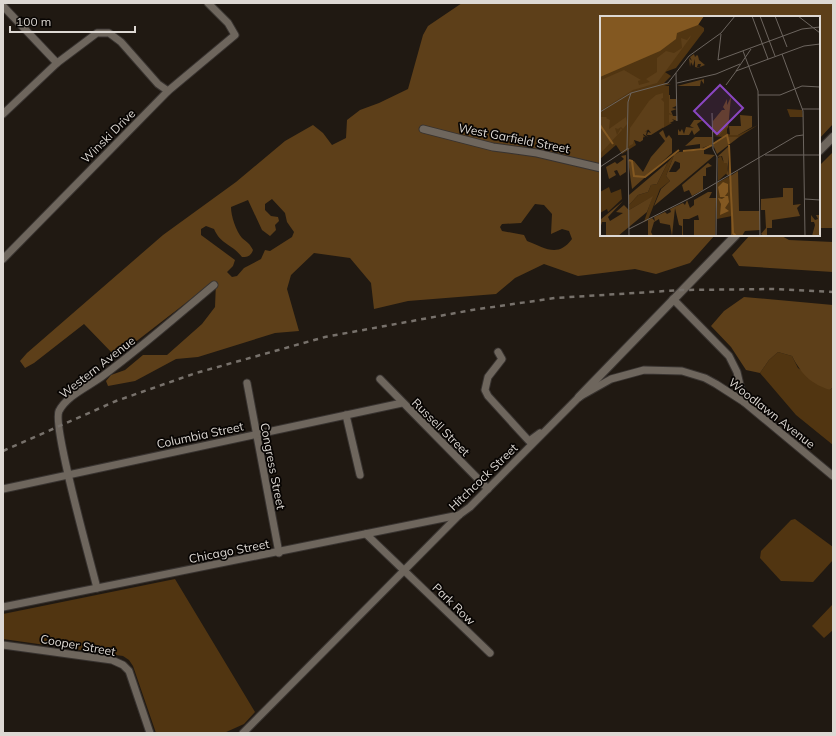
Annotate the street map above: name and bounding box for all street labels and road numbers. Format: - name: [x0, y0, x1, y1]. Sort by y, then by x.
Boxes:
- street label: Winski Drive: [78, 106, 138, 166]
- street label: West Garfield Street: [457, 120, 571, 156]
- street label: Western Avenue: [56, 333, 138, 401]
- street label: Woodlawn Avenue: [726, 374, 818, 452]
- street label: Russell Street: [409, 395, 473, 459]
- street label: Columbia Street: [155, 418, 245, 452]
- street label: Congress Street: [257, 421, 289, 511]
- street label: Hitchcock Street: [445, 440, 521, 514]
- street label: Chicago Street: [188, 536, 270, 566]
- street label: Park Row: [429, 580, 479, 628]
- street label: Cooper Street: [39, 631, 117, 659]

